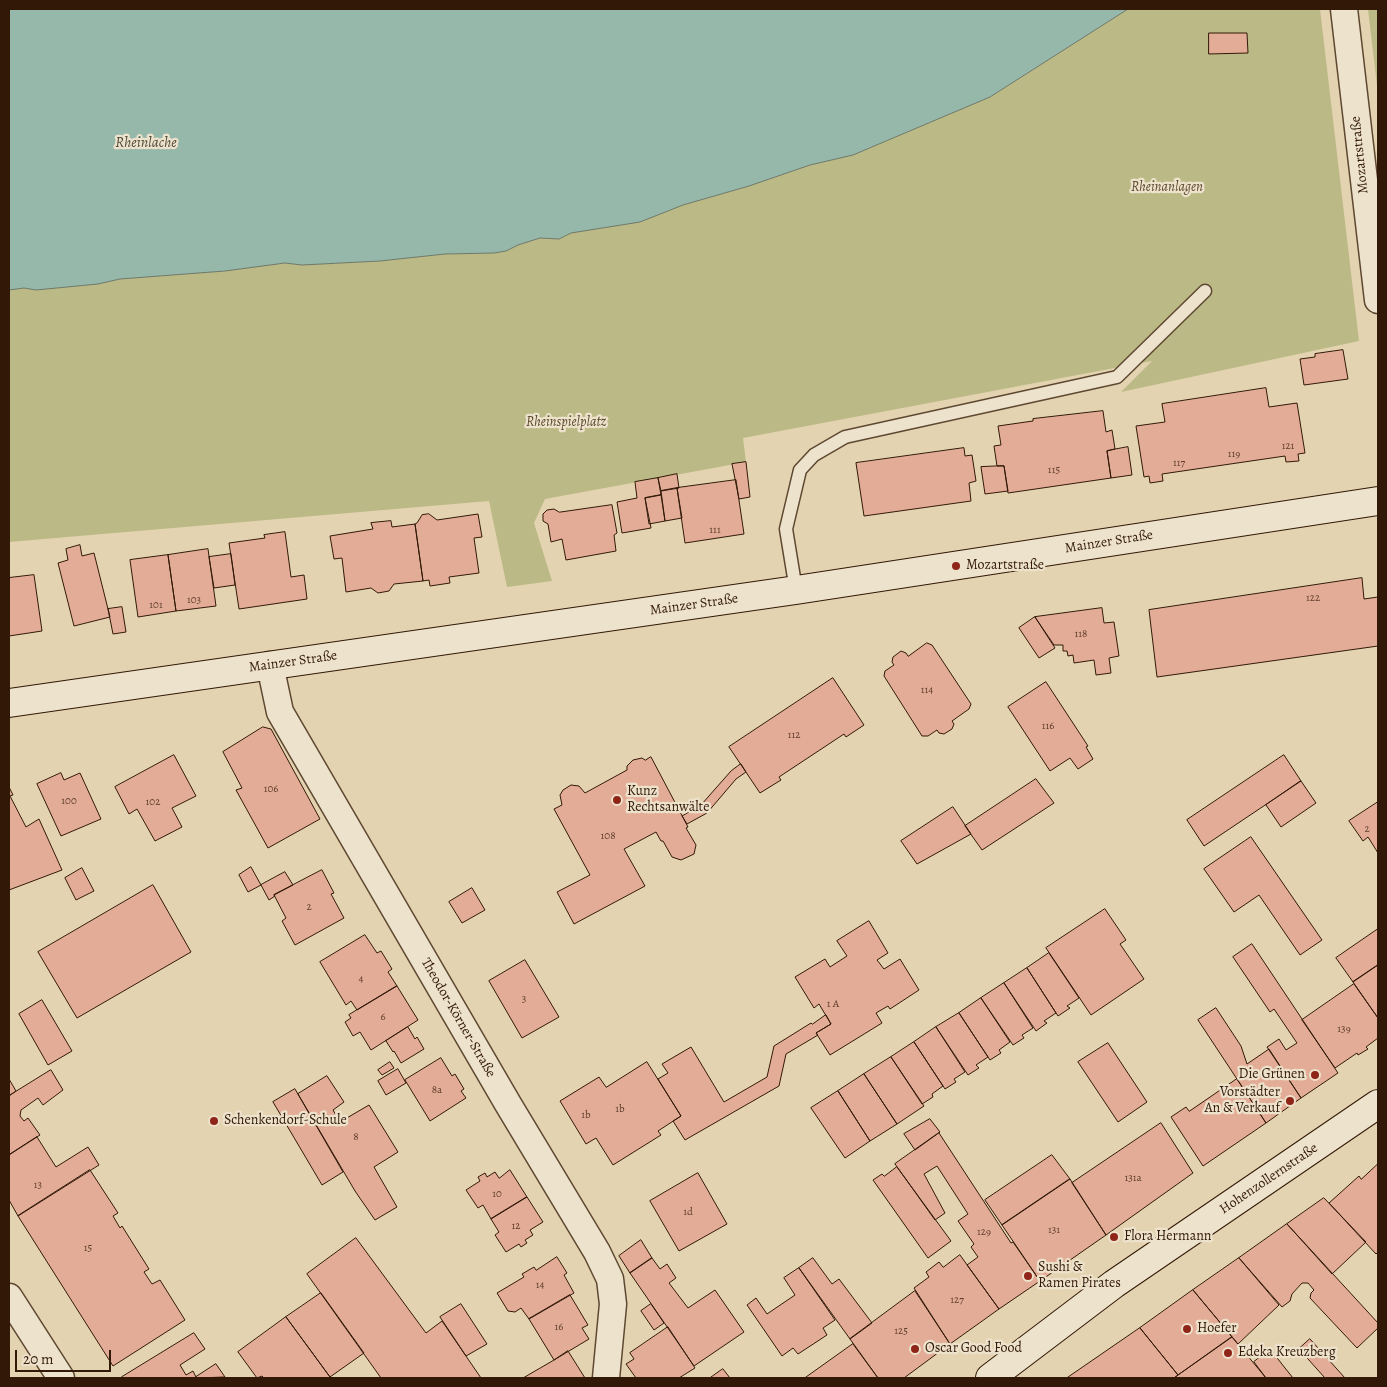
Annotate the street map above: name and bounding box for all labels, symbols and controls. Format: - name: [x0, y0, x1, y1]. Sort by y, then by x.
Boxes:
- street label: Mozartstraße: [1348, 115, 1372, 195]
- water label: Rheinlache: [115, 134, 177, 152]
- park label: Rheinanlagen: [1131, 180, 1203, 196]
- park label: Rheinspielplatz: [526, 415, 606, 431]
- house number: 121: [1282, 439, 1294, 453]
- house number: 119: [1228, 447, 1240, 461]
- house number: 117: [1173, 456, 1185, 470]
- house number: 115: [1048, 463, 1060, 477]
- house number: 111: [709, 523, 721, 537]
- street label: Mainzer Straße: [1064, 527, 1154, 557]
- place label: Mozartstraße: [966, 558, 1044, 574]
- marker: Mozartstraße: [950, 560, 962, 572]
- street label: Mainzer Straße: [649, 590, 739, 620]
- house number: 122: [1306, 591, 1320, 605]
- house number: 103: [187, 593, 201, 607]
- house number: 101: [149, 598, 163, 612]
- house number: 118: [1075, 627, 1087, 641]
- street label: Mainzer Straße: [248, 647, 338, 677]
- house number: 114: [921, 683, 933, 697]
- house number: 116: [1042, 719, 1054, 733]
- house number: 112: [788, 728, 800, 742]
- house number: 106: [264, 782, 278, 796]
- place label: Kunz Rechtsanwälte: [627, 784, 709, 816]
- house number: 100: [61, 794, 77, 808]
- marker: Kunz Rechtsanwälte: [611, 794, 623, 806]
- house number: 102: [146, 795, 160, 809]
- house number: 2: [1364, 822, 1370, 836]
- house number: 108: [601, 829, 615, 843]
- house number: 2: [306, 900, 312, 914]
- street label: Theodor-Körner-Straße: [417, 955, 499, 1081]
- house number: 4: [359, 972, 363, 986]
- house number: 3: [522, 992, 526, 1006]
- house number: 1 A: [827, 997, 839, 1011]
- house number: 6: [380, 1010, 386, 1024]
- house number: 139: [1337, 1022, 1351, 1036]
- place label: Die Grünen: [1239, 1067, 1305, 1083]
- marker: Die Grünen: [1309, 1069, 1321, 1081]
- house number: 8a: [432, 1083, 442, 1097]
- place label: Vorstädter An & Verkauf: [1205, 1085, 1280, 1118]
- marker: Vorstädter An & Verkauf: [1284, 1095, 1296, 1107]
- house number: 1b: [615, 1102, 625, 1116]
- house number: 1b: [581, 1108, 591, 1122]
- place label: Schenkendorf-Schule: [224, 1113, 347, 1129]
- marker: Schenkendorf-Schule: [208, 1115, 220, 1127]
- house number: 8: [353, 1130, 359, 1144]
- street label: Hohenzollernstraße: [1217, 1140, 1321, 1218]
- house number: 131a: [1124, 1171, 1142, 1185]
- house number: 13: [34, 1178, 42, 1192]
- house number: 10: [492, 1187, 502, 1201]
- house number: 1d: [683, 1205, 693, 1219]
- house number: 12: [512, 1219, 520, 1233]
- house number: 131: [1048, 1223, 1060, 1237]
- house number: 129: [977, 1225, 991, 1239]
- place label: Flora Hermann: [1124, 1229, 1211, 1245]
- marker: Flora Hermann: [1108, 1231, 1120, 1243]
- house number: 15: [84, 1241, 92, 1255]
- place label: Sushi & Ramen Pirates: [1038, 1260, 1121, 1292]
- marker: Sushi & Ramen Pirates: [1022, 1270, 1034, 1282]
- house number: 14: [536, 1278, 544, 1292]
- house number: 127: [950, 1293, 964, 1307]
- house number: 16: [555, 1320, 563, 1334]
- place label: Hoefer: [1197, 1321, 1237, 1337]
- marker: Hoefer: [1181, 1323, 1193, 1335]
- house number: 125: [894, 1324, 908, 1338]
- scale bar: [18, 1340, 114, 1372]
- place label: Oscar Good Food: [925, 1341, 1022, 1357]
- marker: Oscar Good Food: [909, 1343, 921, 1355]
- place label: Edeka Kreuzberg: [1238, 1345, 1336, 1361]
- marker: Edeka Kreuzberg: [1222, 1347, 1234, 1359]
- text: 20 m: [23, 1349, 54, 1369]

